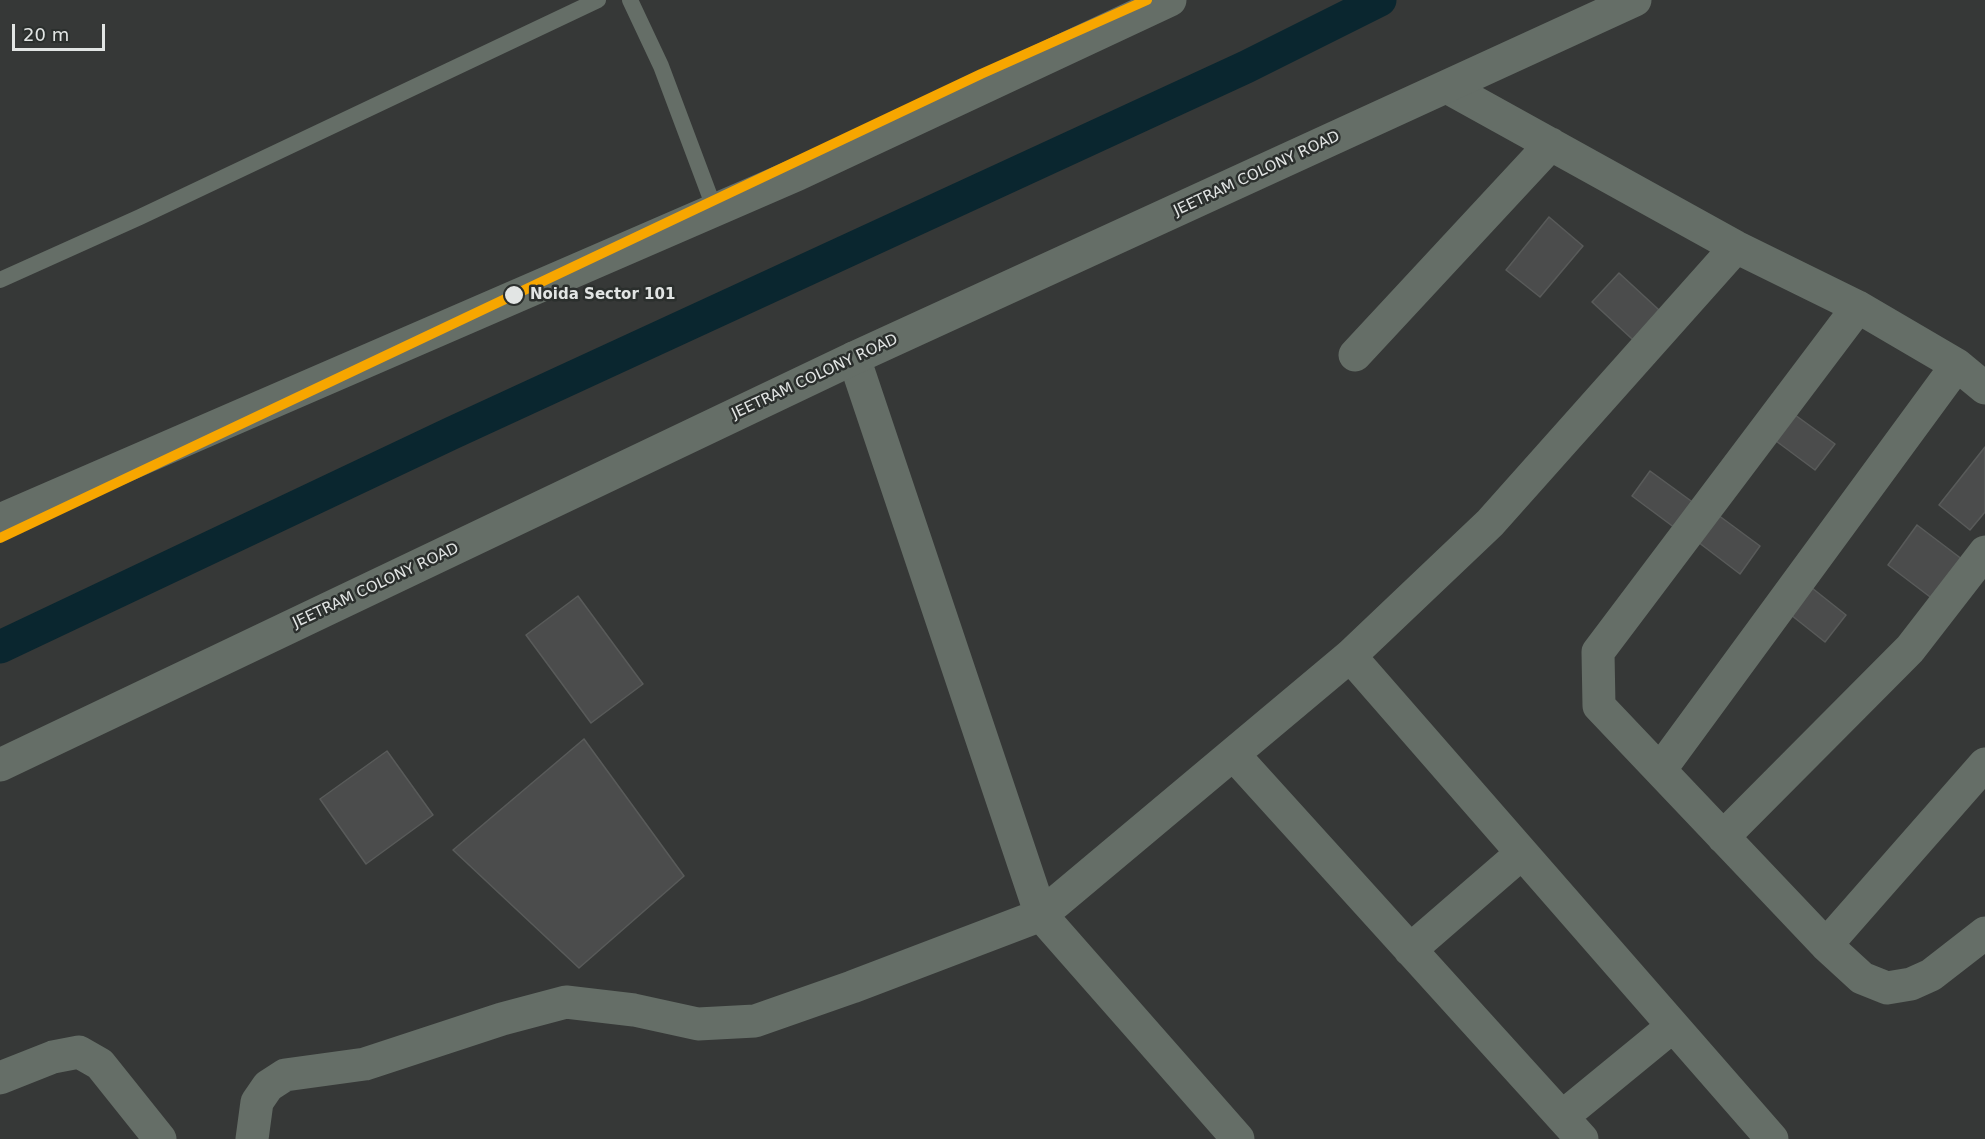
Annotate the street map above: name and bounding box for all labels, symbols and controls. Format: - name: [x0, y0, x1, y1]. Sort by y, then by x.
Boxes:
- scale bar: [15, 12, 108, 50]
- text: 20 m: [23, 24, 69, 45]
- street label: JEETRAM COLONY ROAD: [1171, 128, 1343, 220]
- marker: Noida Sector 101: [503, 284, 525, 306]
- place label: Noida Sector 101: [530, 286, 675, 304]
- street label: JEETRAM COLONY ROAD: [729, 331, 901, 423]
- street label: JEETRAM COLONY ROAD: [290, 540, 462, 632]

